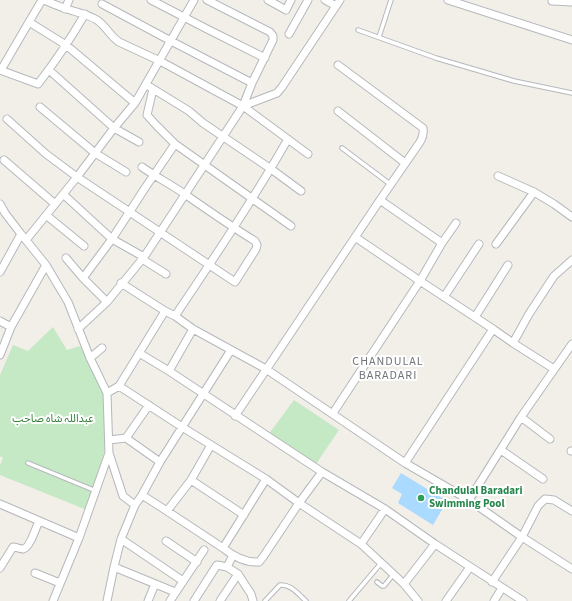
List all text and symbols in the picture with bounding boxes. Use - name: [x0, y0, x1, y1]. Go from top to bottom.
- district label: CHANDULAL BARADARI: [352, 355, 424, 383]
- park label: عبداللہ شاہ صاحب: [12, 413, 94, 427]
- place label: Chandulal Baradari Swimming Pool: [429, 485, 522, 511]
- marker: Chandulal Baradari Swimming Pool: [416, 493, 426, 503]

